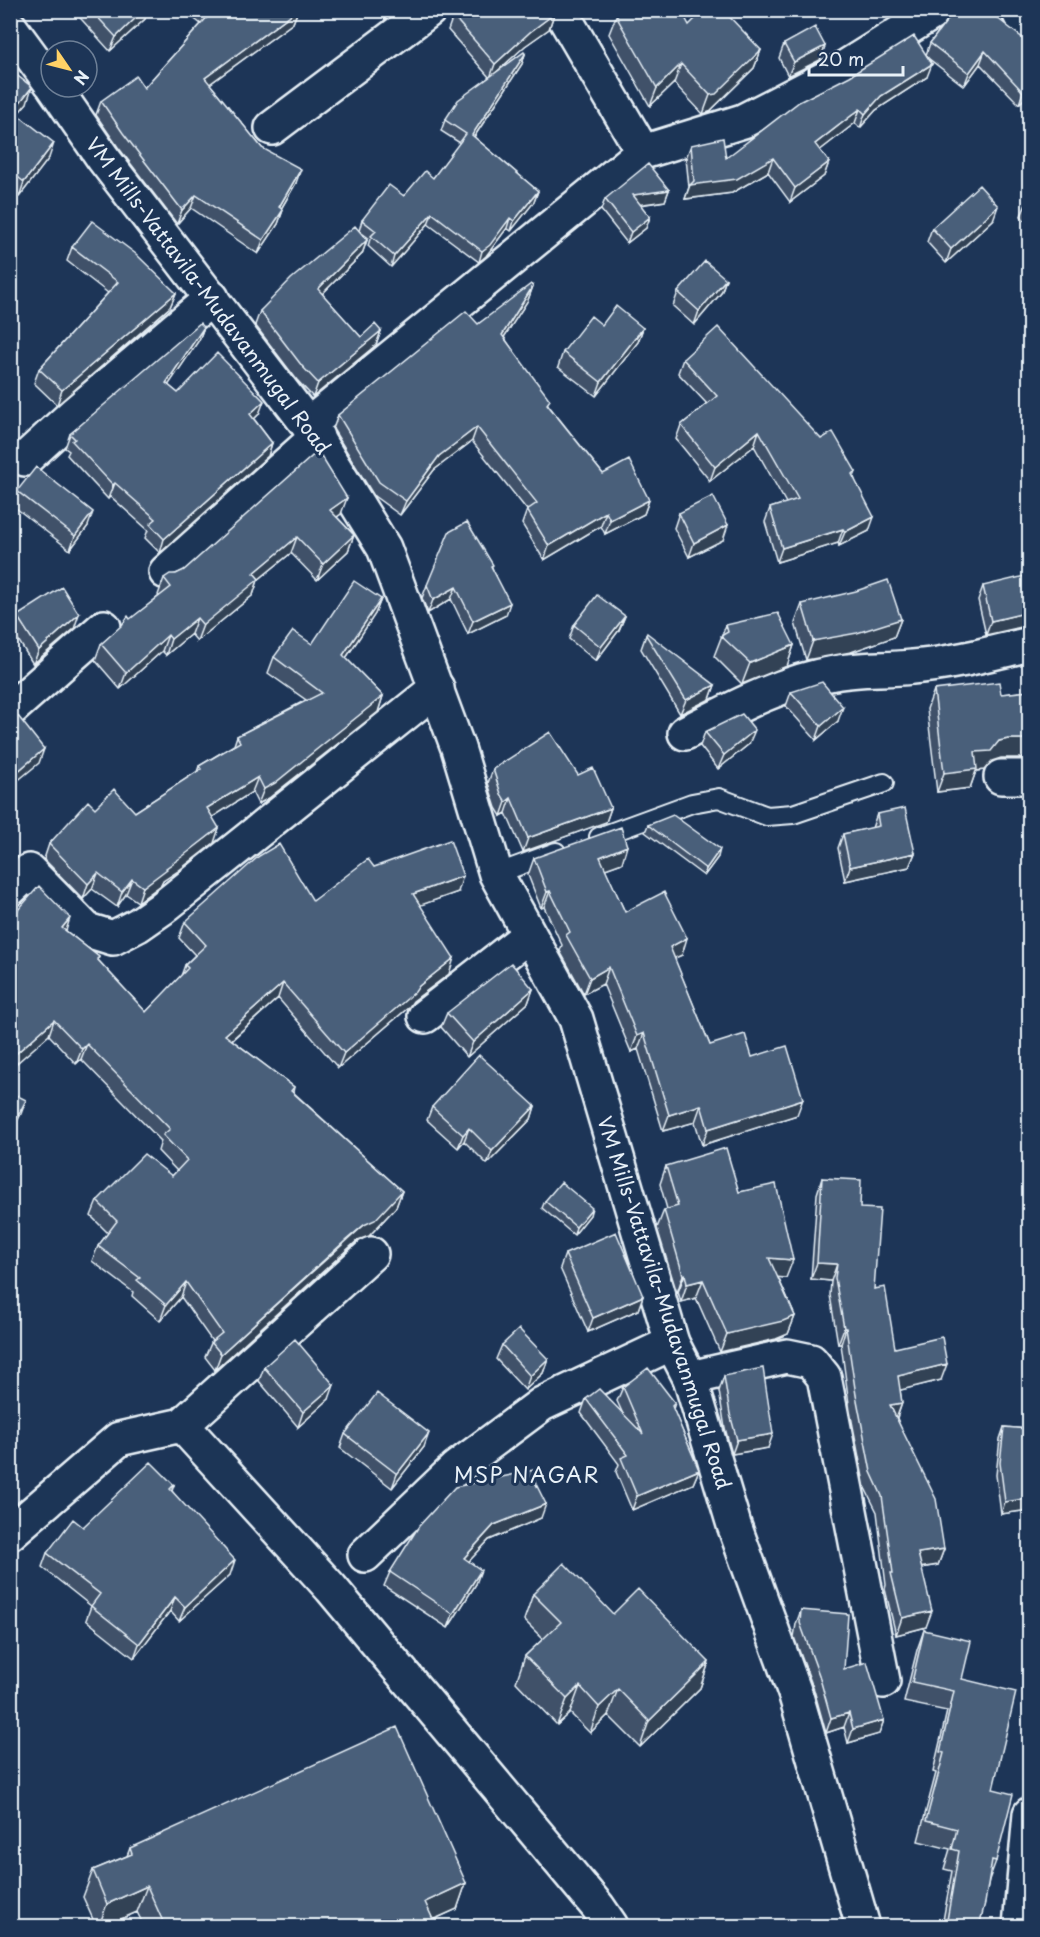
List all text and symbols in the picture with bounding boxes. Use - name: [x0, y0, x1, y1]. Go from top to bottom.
- north arrow: [39, 39, 99, 99]
- scale bar: [809, 39, 904, 77]
- text: 20 m: [818, 45, 864, 72]
- text: N: [69, 66, 96, 90]
- street label: VM Mills-Vattavila-Mudavanmugal Road: [79, 130, 338, 460]
- street label: VM Mills-Vattavila-Mudavanmugal Road: [590, 1112, 740, 1493]
- district label: MSP NAGAR: [454, 1458, 600, 1490]

